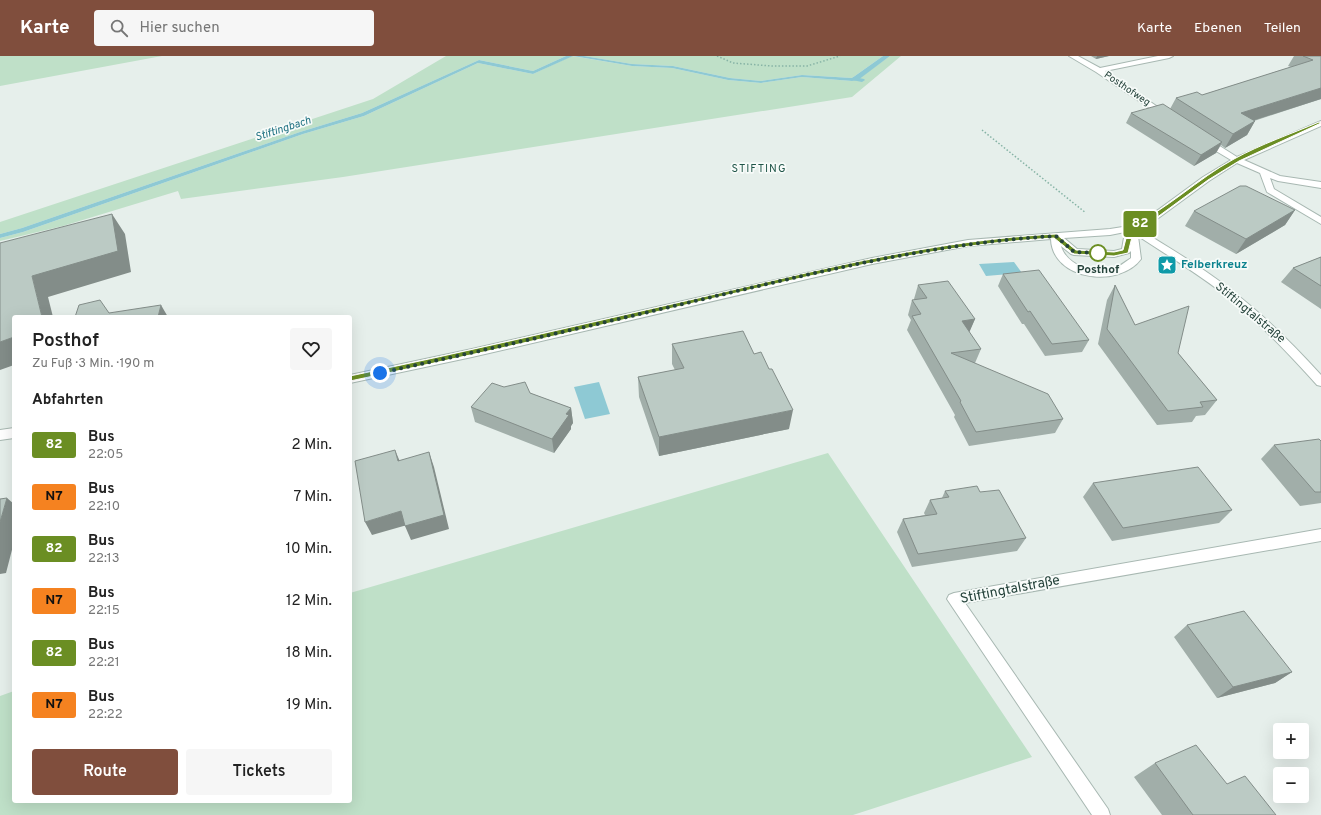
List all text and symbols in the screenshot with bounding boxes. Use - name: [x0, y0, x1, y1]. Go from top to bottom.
- search box: [94, 10, 374, 46]
- text: Karte: [20, 16, 70, 40]
- icon: search: [108, 17, 130, 39]
- text: Hier suchen: [140, 19, 220, 38]
- text: Karte: [1137, 20, 1172, 37]
- text: Ebenen: [1194, 20, 1242, 37]
- text: Teilen: [1264, 20, 1301, 37]
- street label: Posthofweg: [1101, 69, 1153, 109]
- water label: Stiftingbach: [253, 113, 313, 145]
- district label: STIFTING: [732, 162, 786, 176]
- line badge: 82: [1122, 211, 1158, 237]
- text: 82: [1131, 215, 1149, 232]
- marker: Posthof: [1089, 244, 1107, 262]
- place icon: Felberkreuz: [1156, 254, 1178, 276]
- place label: Felberkreuz: [1181, 257, 1248, 273]
- place label: Posthof: [1077, 262, 1120, 278]
- street label: Stiftingtalstraße: [1212, 279, 1288, 347]
- button: heart: [290, 328, 332, 370]
- text: Posthof: [32, 329, 99, 353]
- text: Zu Fuß · 3 Min. · 190 m: [32, 356, 154, 372]
- your location: [370, 363, 390, 383]
- text: Abfahrten: [32, 391, 103, 410]
- text: Bus: [88, 428, 115, 447]
- text: 82: [45, 436, 63, 453]
- text: 2 Min.: [292, 436, 332, 455]
- text: 22:05: [88, 447, 123, 463]
- text: Bus: [88, 480, 115, 499]
- text: N7: [45, 488, 63, 505]
- text: 7 Min.: [293, 488, 332, 507]
- text: 22:10: [88, 499, 120, 515]
- text: Bus: [88, 532, 115, 551]
- text: 82: [45, 540, 63, 557]
- text: 10 Min.: [285, 540, 332, 559]
- text: 22:13: [88, 551, 120, 567]
- street label: Stiftingtalstraße: [959, 572, 1061, 608]
- text: Bus: [88, 584, 115, 603]
- text: N7: [45, 592, 63, 609]
- text: 12 Min.: [286, 592, 332, 611]
- text: 22:15: [88, 603, 120, 619]
- text: Bus: [88, 636, 115, 655]
- text: 82: [45, 644, 63, 661]
- text: 18 Min.: [286, 644, 332, 663]
- text: 22:21: [88, 655, 120, 671]
- text: Bus: [88, 688, 115, 707]
- text: N7: [45, 696, 63, 713]
- text: 19 Min.: [286, 696, 332, 715]
- text: 22:22: [88, 707, 123, 723]
- map controls: [1273, 723, 1309, 803]
- button: +: [1273, 723, 1309, 759]
- button: Route: [32, 749, 178, 795]
- button: Tickets: [186, 749, 332, 795]
- button: −: [1273, 767, 1309, 803]

